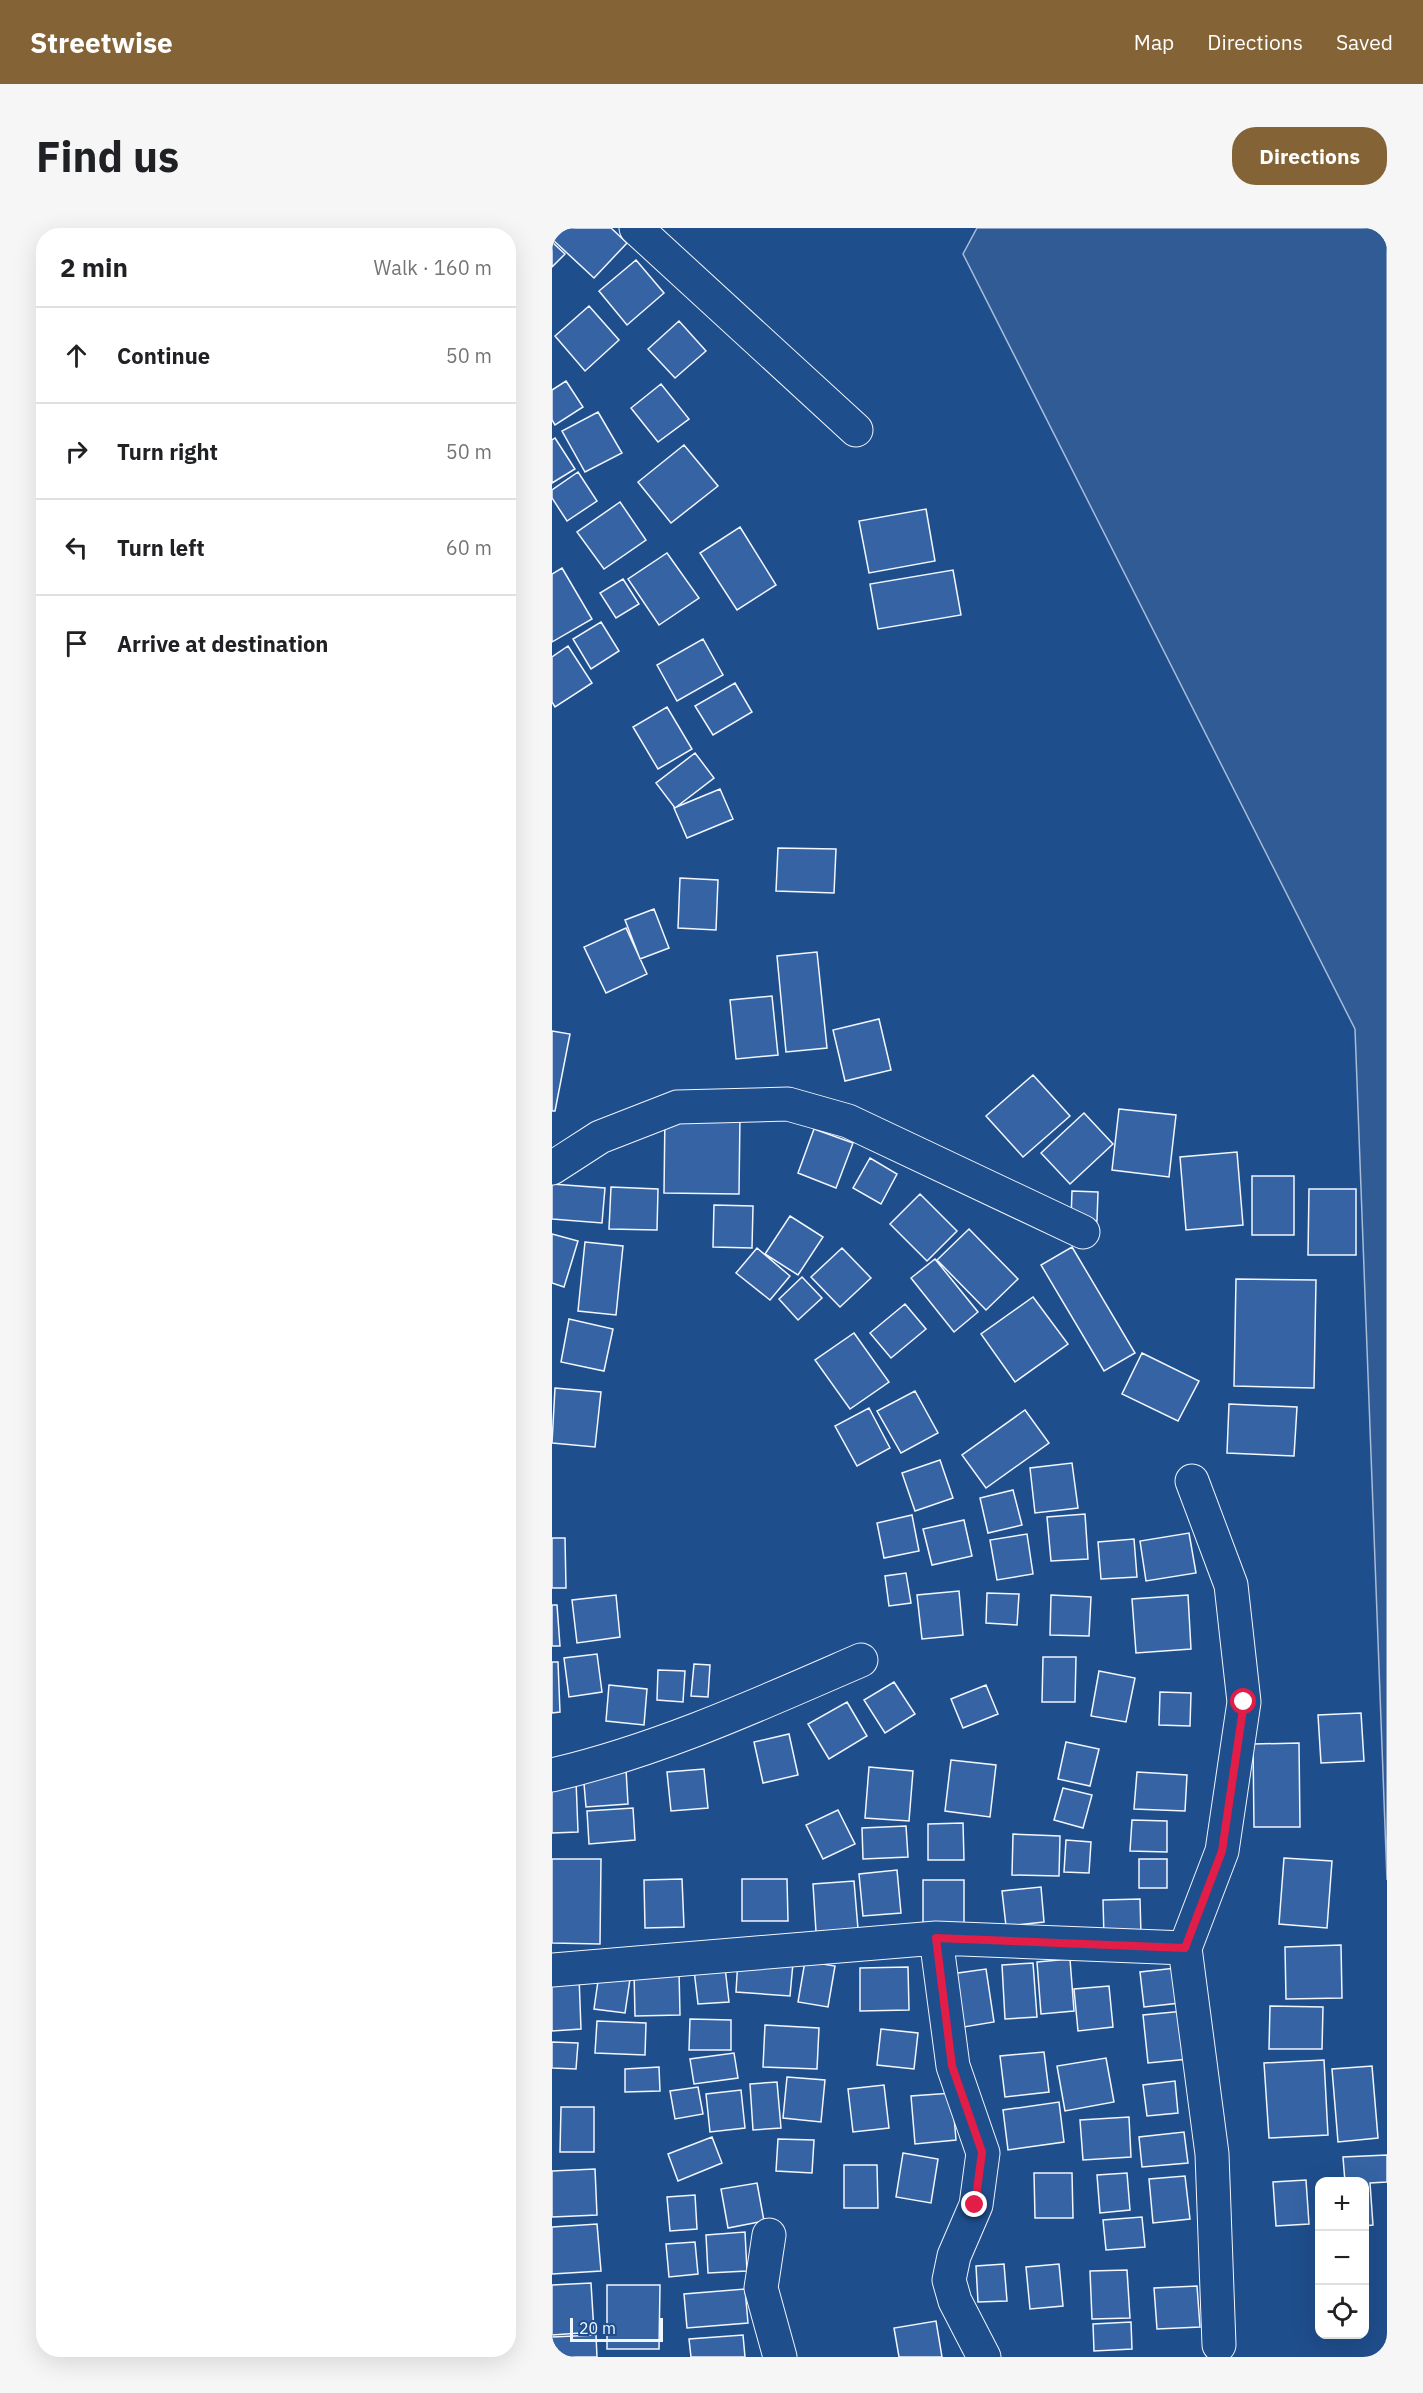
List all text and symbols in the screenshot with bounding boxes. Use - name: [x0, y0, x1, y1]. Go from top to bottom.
- text: Streetwise: [30, 24, 173, 61]
- text: Map: [1134, 28, 1174, 56]
- text: Directions: [1207, 28, 1303, 56]
- text: Saved: [1336, 28, 1393, 56]
- button: Directions: [1232, 127, 1387, 185]
- text: Find us: [36, 129, 179, 184]
- text: 2 min: [60, 250, 128, 284]
- text: Walk · 160 m: [374, 254, 492, 281]
- icon: ahead: [60, 339, 93, 372]
- text: Continue: [117, 341, 210, 370]
- text: 50 m: [446, 342, 492, 369]
- icon: right: [60, 435, 93, 468]
- text: Turn right: [117, 437, 218, 466]
- text: 50 m: [446, 438, 492, 465]
- icon: left: [60, 531, 93, 564]
- text: Turn left: [117, 533, 205, 562]
- text: 60 m: [446, 534, 492, 561]
- icon: arrive: [60, 627, 93, 660]
- text: Arrive at destination: [117, 629, 328, 658]
- route start: [1230, 1688, 1256, 1714]
- map controls: [1315, 2177, 1369, 2339]
- button: +: [1315, 2177, 1369, 2231]
- route end: [961, 2191, 987, 2217]
- button: −: [1315, 2231, 1369, 2285]
- button: locate: [1315, 2285, 1369, 2339]
- scale bar: [570, 2315, 663, 2342]
- text: 20 m: [579, 2318, 616, 2338]

